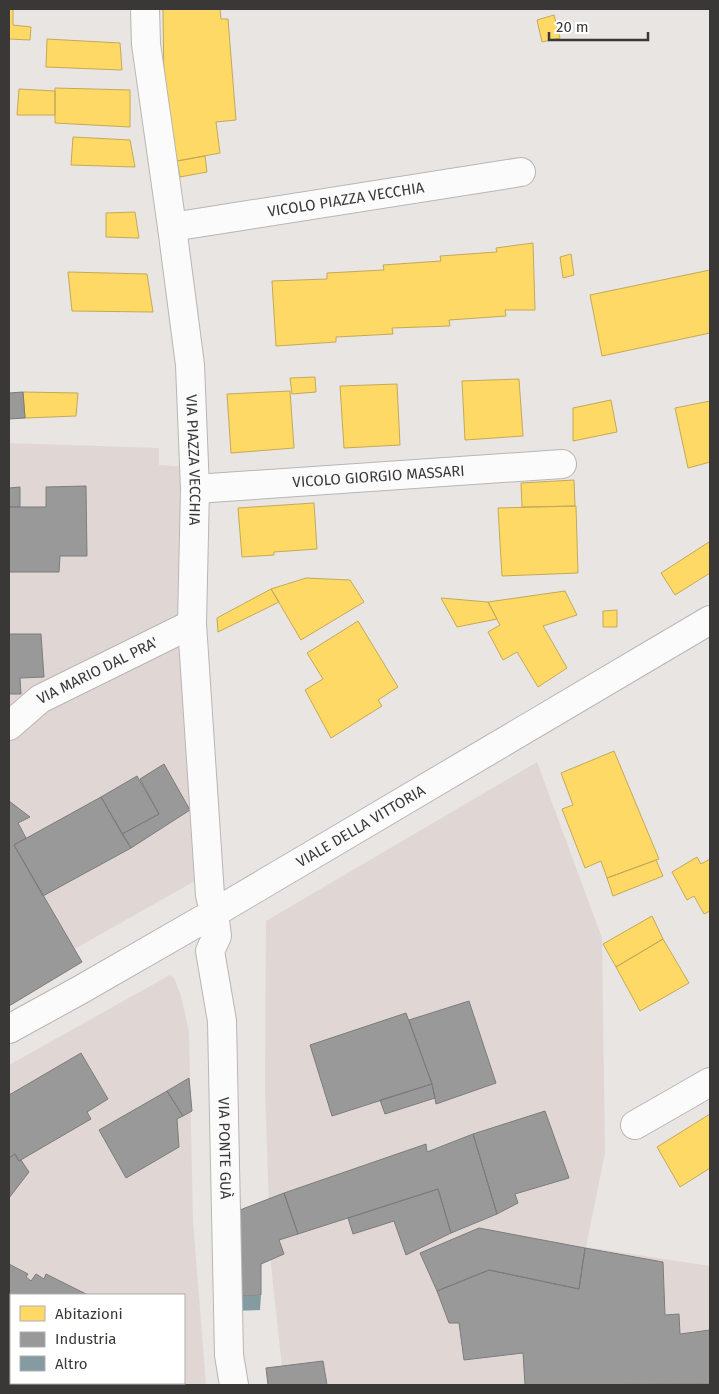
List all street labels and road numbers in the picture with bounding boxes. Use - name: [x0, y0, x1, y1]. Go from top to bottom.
- street label: VICOLO PIAZZA VECCHIA: [266, 178, 426, 221]
- street label: VIA PIAZZA VECCHIA: [182, 394, 204, 526]
- street label: VICOLO GIORGIO MASSARI: [292, 462, 465, 491]
- street label: VIA MARIO DAL PRA': [34, 633, 161, 708]
- street label: VIALE DELLA VITTORIA: [293, 781, 429, 871]
- street label: VIA PONTE GUÀ: [215, 1097, 235, 1200]

